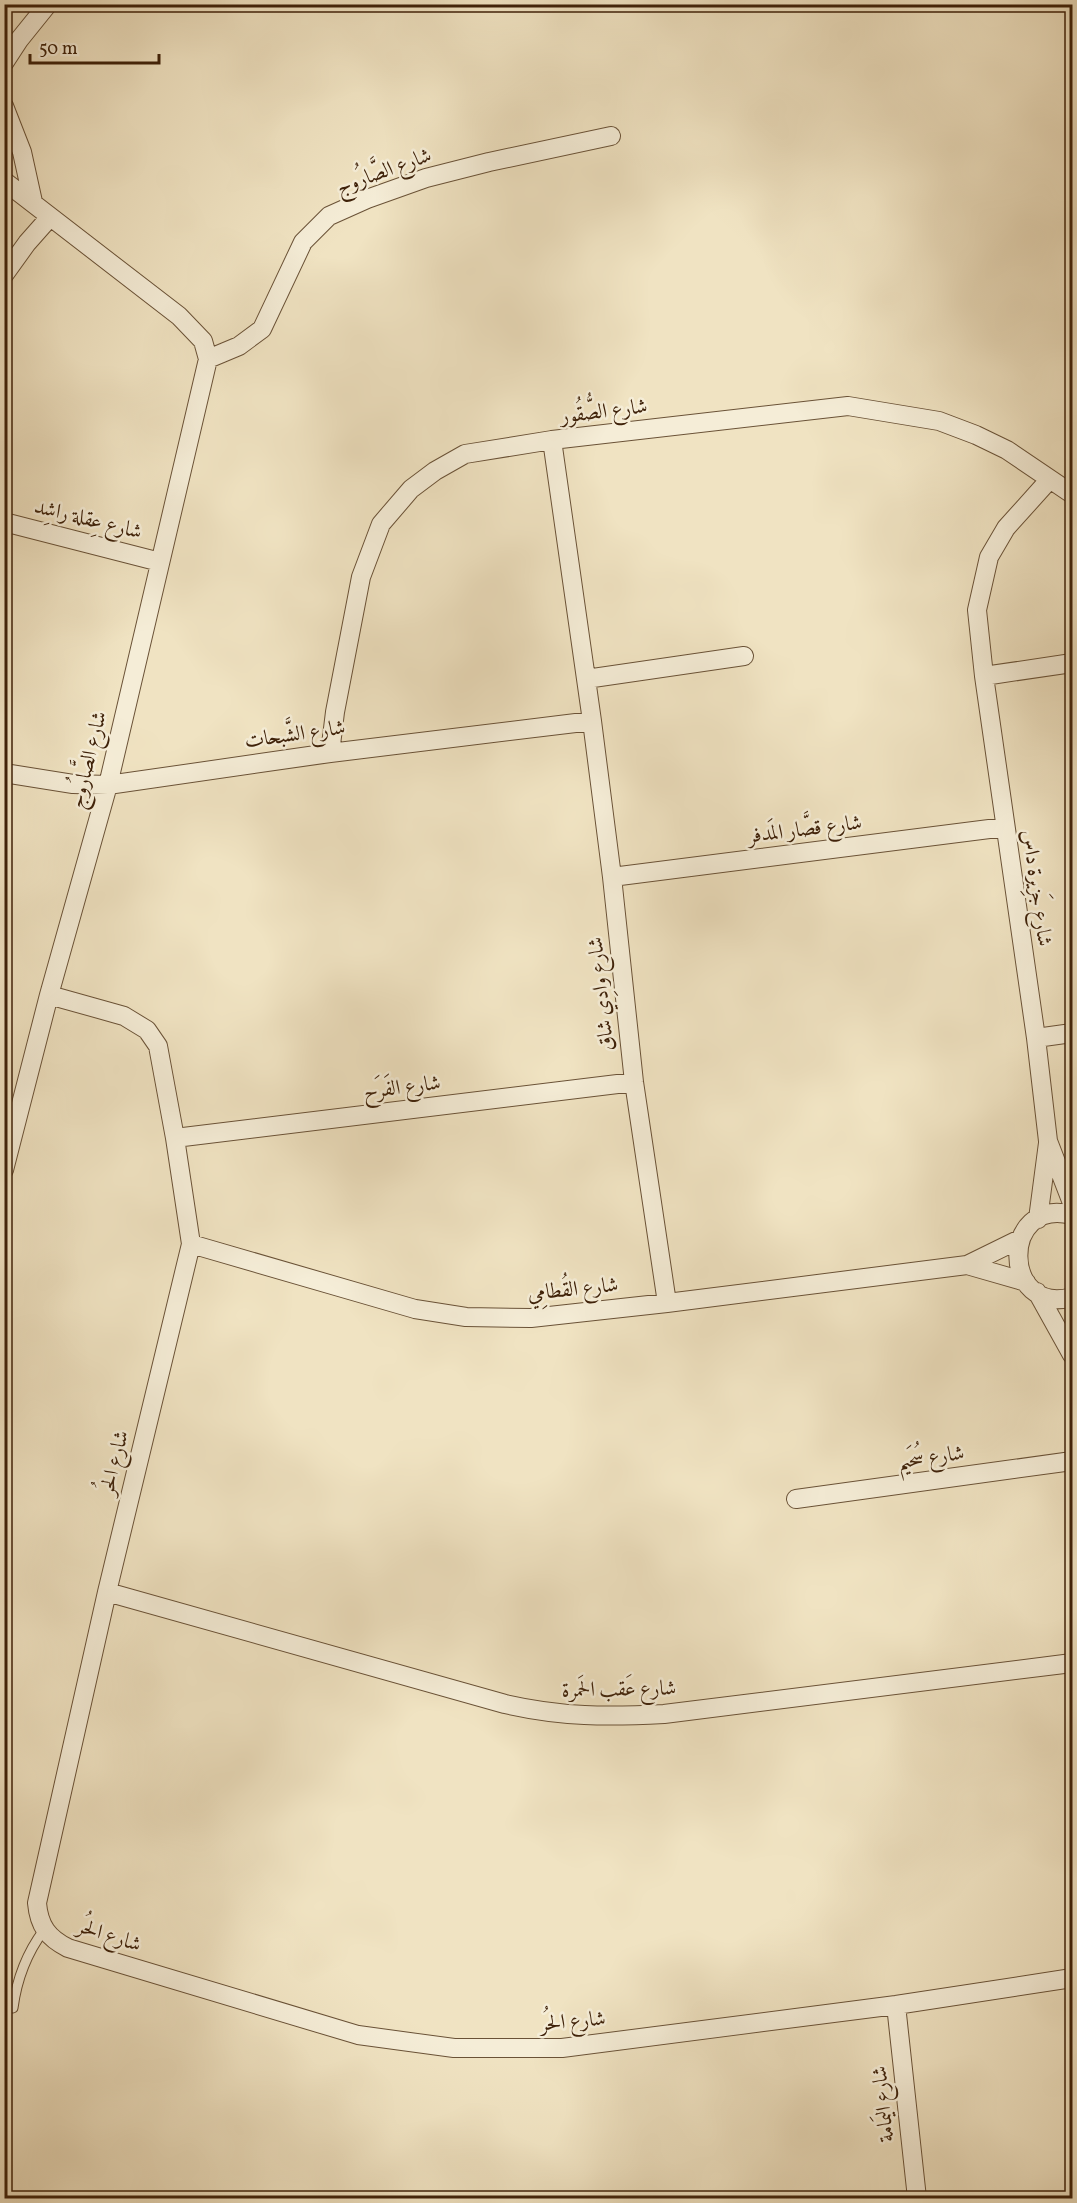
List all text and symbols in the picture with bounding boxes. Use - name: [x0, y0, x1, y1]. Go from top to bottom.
- scale bar: [30, 27, 159, 65]
- text: 50 m: [39, 37, 78, 62]
- street label: شارع الصَّارُوج: [331, 137, 437, 205]
- street label: شارع الصُّقُور: [556, 384, 649, 434]
- street label: شارع عِقلة راشِد: [31, 493, 145, 549]
- street label: شارع الصَّارُوج: [58, 707, 118, 813]
- street label: شارع الشَّبحات: [242, 709, 348, 758]
- street label: شارع قصَّار المَدفر: [744, 804, 864, 854]
- street label: شارع جَزِيرة داس: [1011, 827, 1061, 949]
- street label: شارع وادِي شاق: [582, 935, 624, 1052]
- street label: شارع الفَرَح: [361, 1067, 443, 1110]
- street label: شارع القُطامِي: [526, 1266, 620, 1311]
- street label: شارع الحُر: [88, 1426, 139, 1501]
- street label: شارع سُحَيم: [895, 1434, 967, 1482]
- street label: شارع عَقب الحَمرة: [561, 1673, 677, 1707]
- street label: شارع الحُر: [71, 1907, 146, 1962]
- street label: شارع الحُر: [537, 2000, 607, 2041]
- street label: شارع اليَمامة: [864, 2064, 904, 2144]

